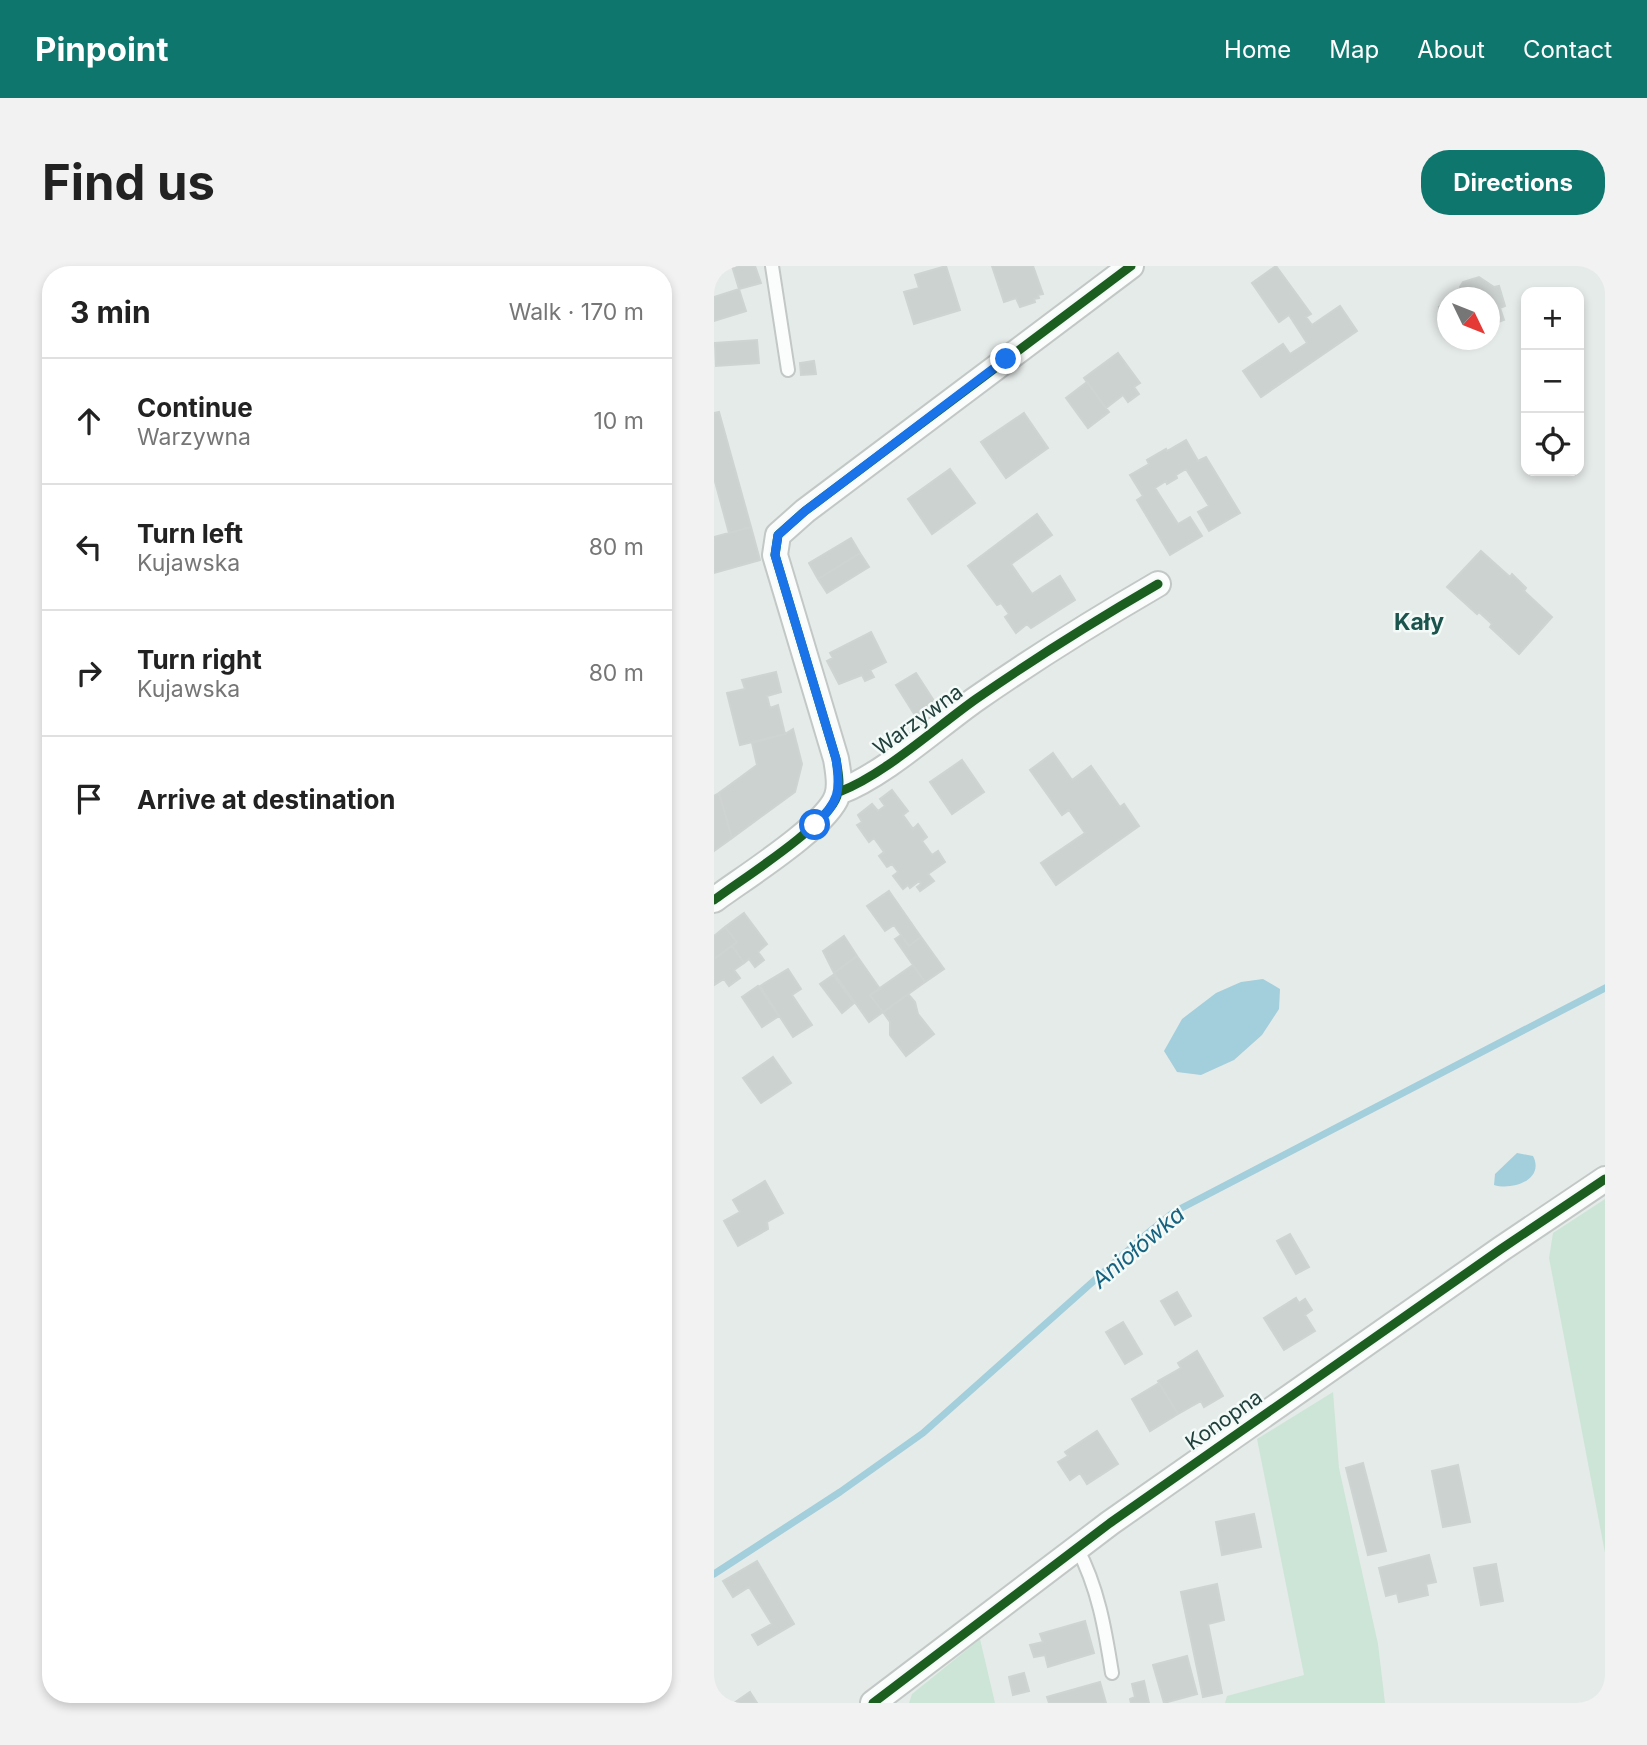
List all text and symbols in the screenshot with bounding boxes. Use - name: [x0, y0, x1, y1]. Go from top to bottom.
- text: Pinpoint: [35, 29, 168, 69]
- text: Home: [1224, 35, 1291, 64]
- text: Map: [1329, 35, 1379, 64]
- text: About: [1417, 35, 1485, 64]
- text: Contact: [1523, 35, 1612, 64]
- button: Directions: [1421, 150, 1605, 215]
- text: Find us: [42, 153, 215, 212]
- north arrow: [1437, 287, 1500, 350]
- map controls: [1521, 287, 1584, 476]
- button: +: [1521, 287, 1584, 350]
- text: 3 min: [70, 294, 151, 330]
- text: Walk · 170 m: [509, 298, 644, 326]
- route end: [990, 343, 1021, 374]
- button: −: [1521, 350, 1584, 413]
- text: Continue: [137, 392, 253, 423]
- icon: ahead: [70, 402, 108, 440]
- text: 10 m: [594, 407, 644, 435]
- button: locate: [1521, 413, 1584, 476]
- text: Warzywna: [137, 423, 251, 451]
- text: Turn left: [137, 518, 243, 549]
- icon: left: [70, 528, 108, 566]
- text: 80 m: [589, 533, 644, 561]
- text: Kujawska: [137, 549, 240, 577]
- district label: Kały: [1394, 608, 1444, 636]
- text: Turn right: [137, 644, 262, 675]
- icon: right: [70, 654, 108, 692]
- text: 80 m: [589, 659, 644, 687]
- text: Kujawska: [137, 675, 240, 703]
- street label: Warzywna: [868, 679, 967, 760]
- icon: arrive: [70, 780, 108, 818]
- text: Arrive at destination: [137, 784, 396, 815]
- route start: [799, 809, 830, 840]
- water label: Aniołówka: [1085, 1200, 1190, 1295]
- street label: Konopna: [1181, 1384, 1267, 1455]

